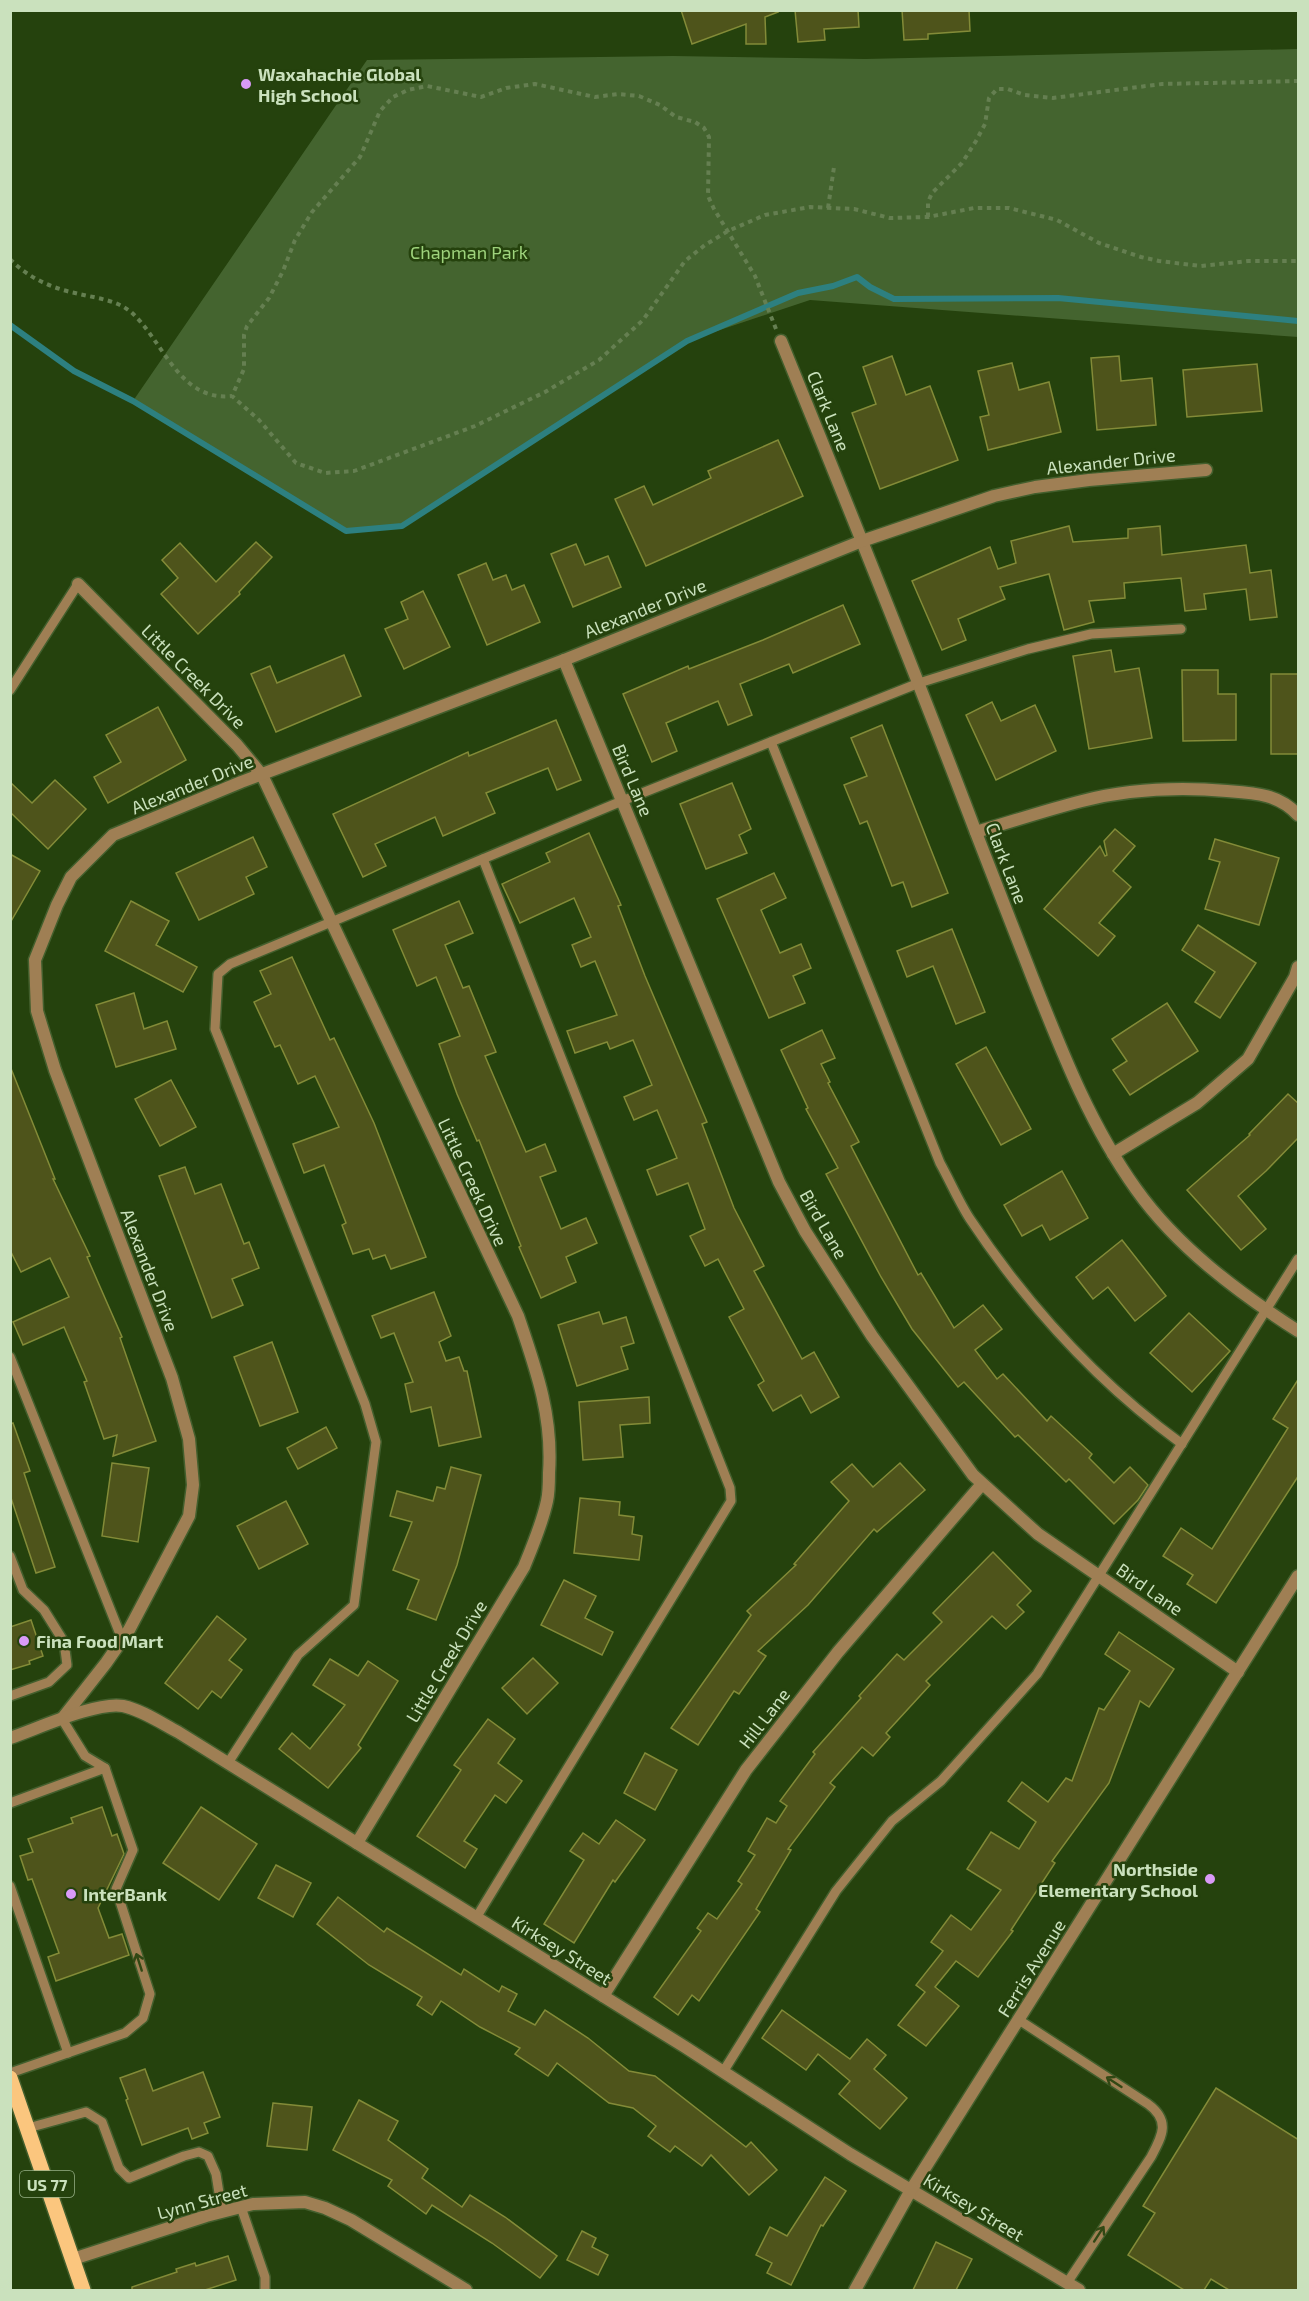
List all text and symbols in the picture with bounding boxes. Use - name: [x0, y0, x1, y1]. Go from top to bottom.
- place label: Waxahachie Global High School: [258, 63, 421, 106]
- marker: Waxahachie Global High School: [239, 77, 253, 91]
- park label: Chapman Park: [410, 241, 528, 263]
- street label: Clark Lane: [803, 367, 855, 455]
- street label: Alexander Drive: [1045, 443, 1177, 479]
- street label: Alexander Drive: [581, 574, 709, 642]
- street label: Little Creek Drive: [137, 619, 251, 733]
- street label: Bird Lane: [608, 741, 658, 819]
- street label: Alexander Drive: [128, 750, 256, 818]
- street label: Clark Lane: [982, 819, 1032, 907]
- street label: Little Creek Drive: [434, 1114, 512, 1250]
- street label: Bird Lane: [795, 1185, 853, 1263]
- street label: Alexander Drive: [117, 1206, 183, 1334]
- street label: Bird Lane: [1112, 1558, 1188, 1620]
- street label: Little Creek Drive: [401, 1596, 491, 1726]
- place label: Fina Food Mart: [36, 1630, 164, 1652]
- marker: Fina Food Mart: [17, 1634, 31, 1648]
- street label: Hill Lane: [734, 1684, 794, 1752]
- place label: Northside Elementary School: [1038, 1858, 1198, 1901]
- marker: Northside Elementary School: [1203, 1872, 1217, 1886]
- place label: InterBank: [83, 1883, 167, 1905]
- marker: InterBank: [64, 1887, 78, 1901]
- street label: Kirksey Street: [508, 1911, 616, 1989]
- street label: Ferris Avenue: [992, 1915, 1070, 2021]
- one-way arrow: [133, 1953, 144, 1972]
- one-way arrow: [1107, 2076, 1123, 2088]
- street label: Kirksey Street: [920, 2168, 1028, 2246]
- road number: US 77: [20, 2171, 74, 2197]
- street label: Lynn Street: [154, 2178, 250, 2224]
- one-way arrow: [1093, 2226, 1106, 2243]

